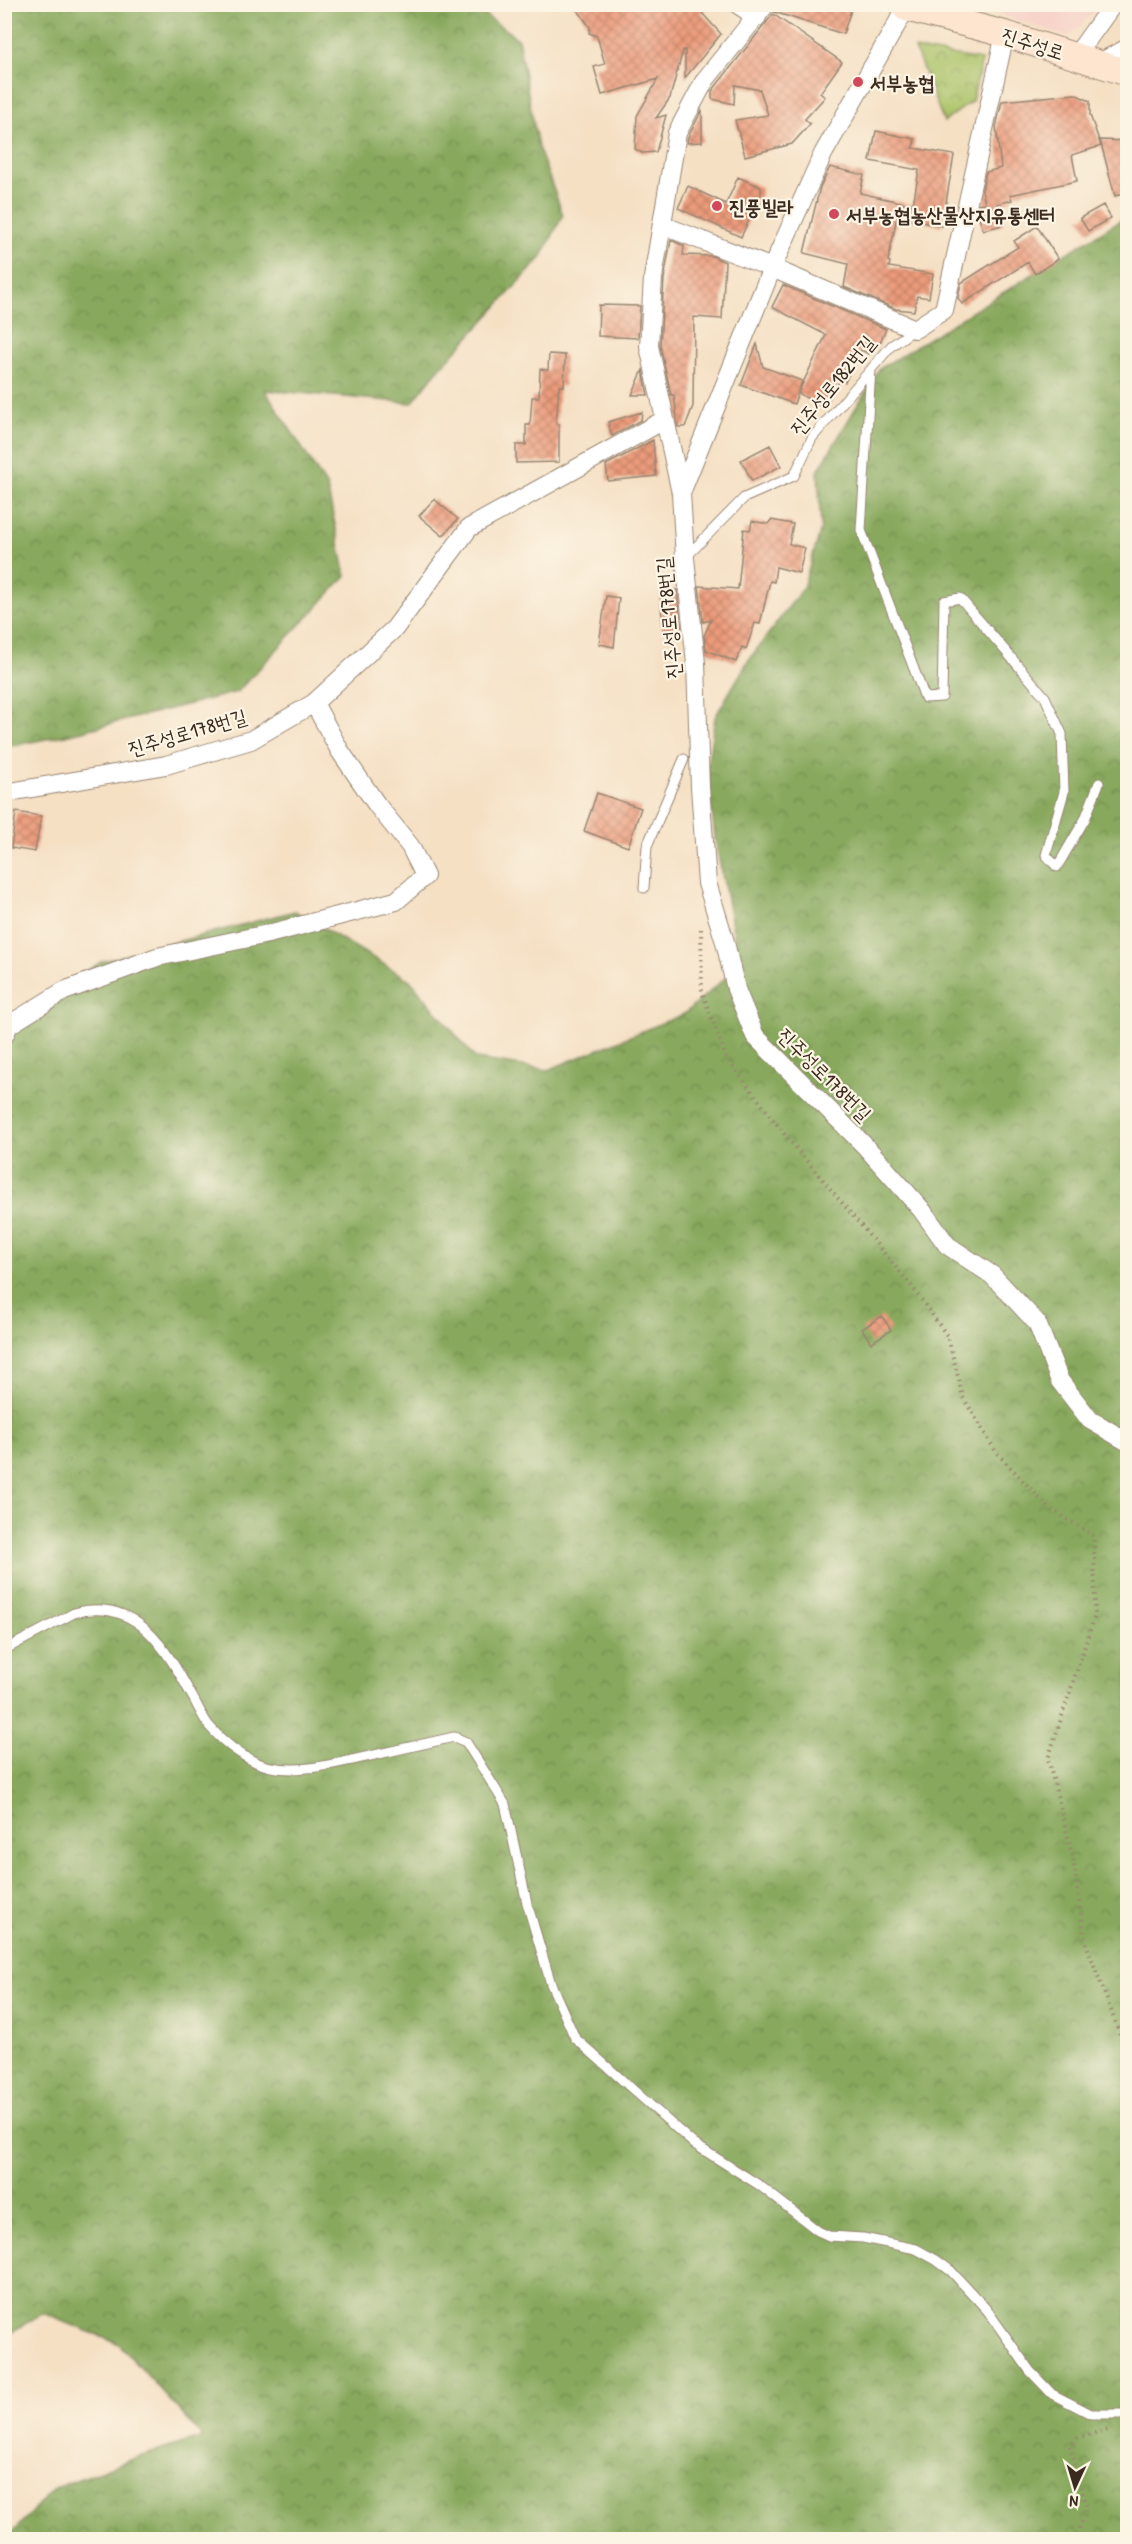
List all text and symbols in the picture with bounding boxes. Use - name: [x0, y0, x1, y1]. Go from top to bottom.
- street label: 진주성로: [998, 20, 1068, 66]
- place label: 서부농협: [870, 69, 934, 96]
- marker: 서부농협: [851, 75, 865, 89]
- place label: 진풍빌라: [729, 193, 794, 220]
- marker: 진풍빌라: [710, 199, 724, 213]
- place label: 서부농협농산물산지유통센터: [846, 201, 1055, 228]
- marker: 서부농협농산물산지유통센터: [827, 207, 841, 221]
- street label: 진주성로182번길: [783, 329, 881, 441]
- street label: 진주성로178번길: [649, 556, 687, 680]
- street label: 진주성로178번길: [124, 702, 250, 762]
- street label: 진주성로178번길: [772, 1021, 878, 1127]
- north arrow: [1045, 2457, 1105, 2517]
- text: N: [1068, 2491, 1079, 2513]

